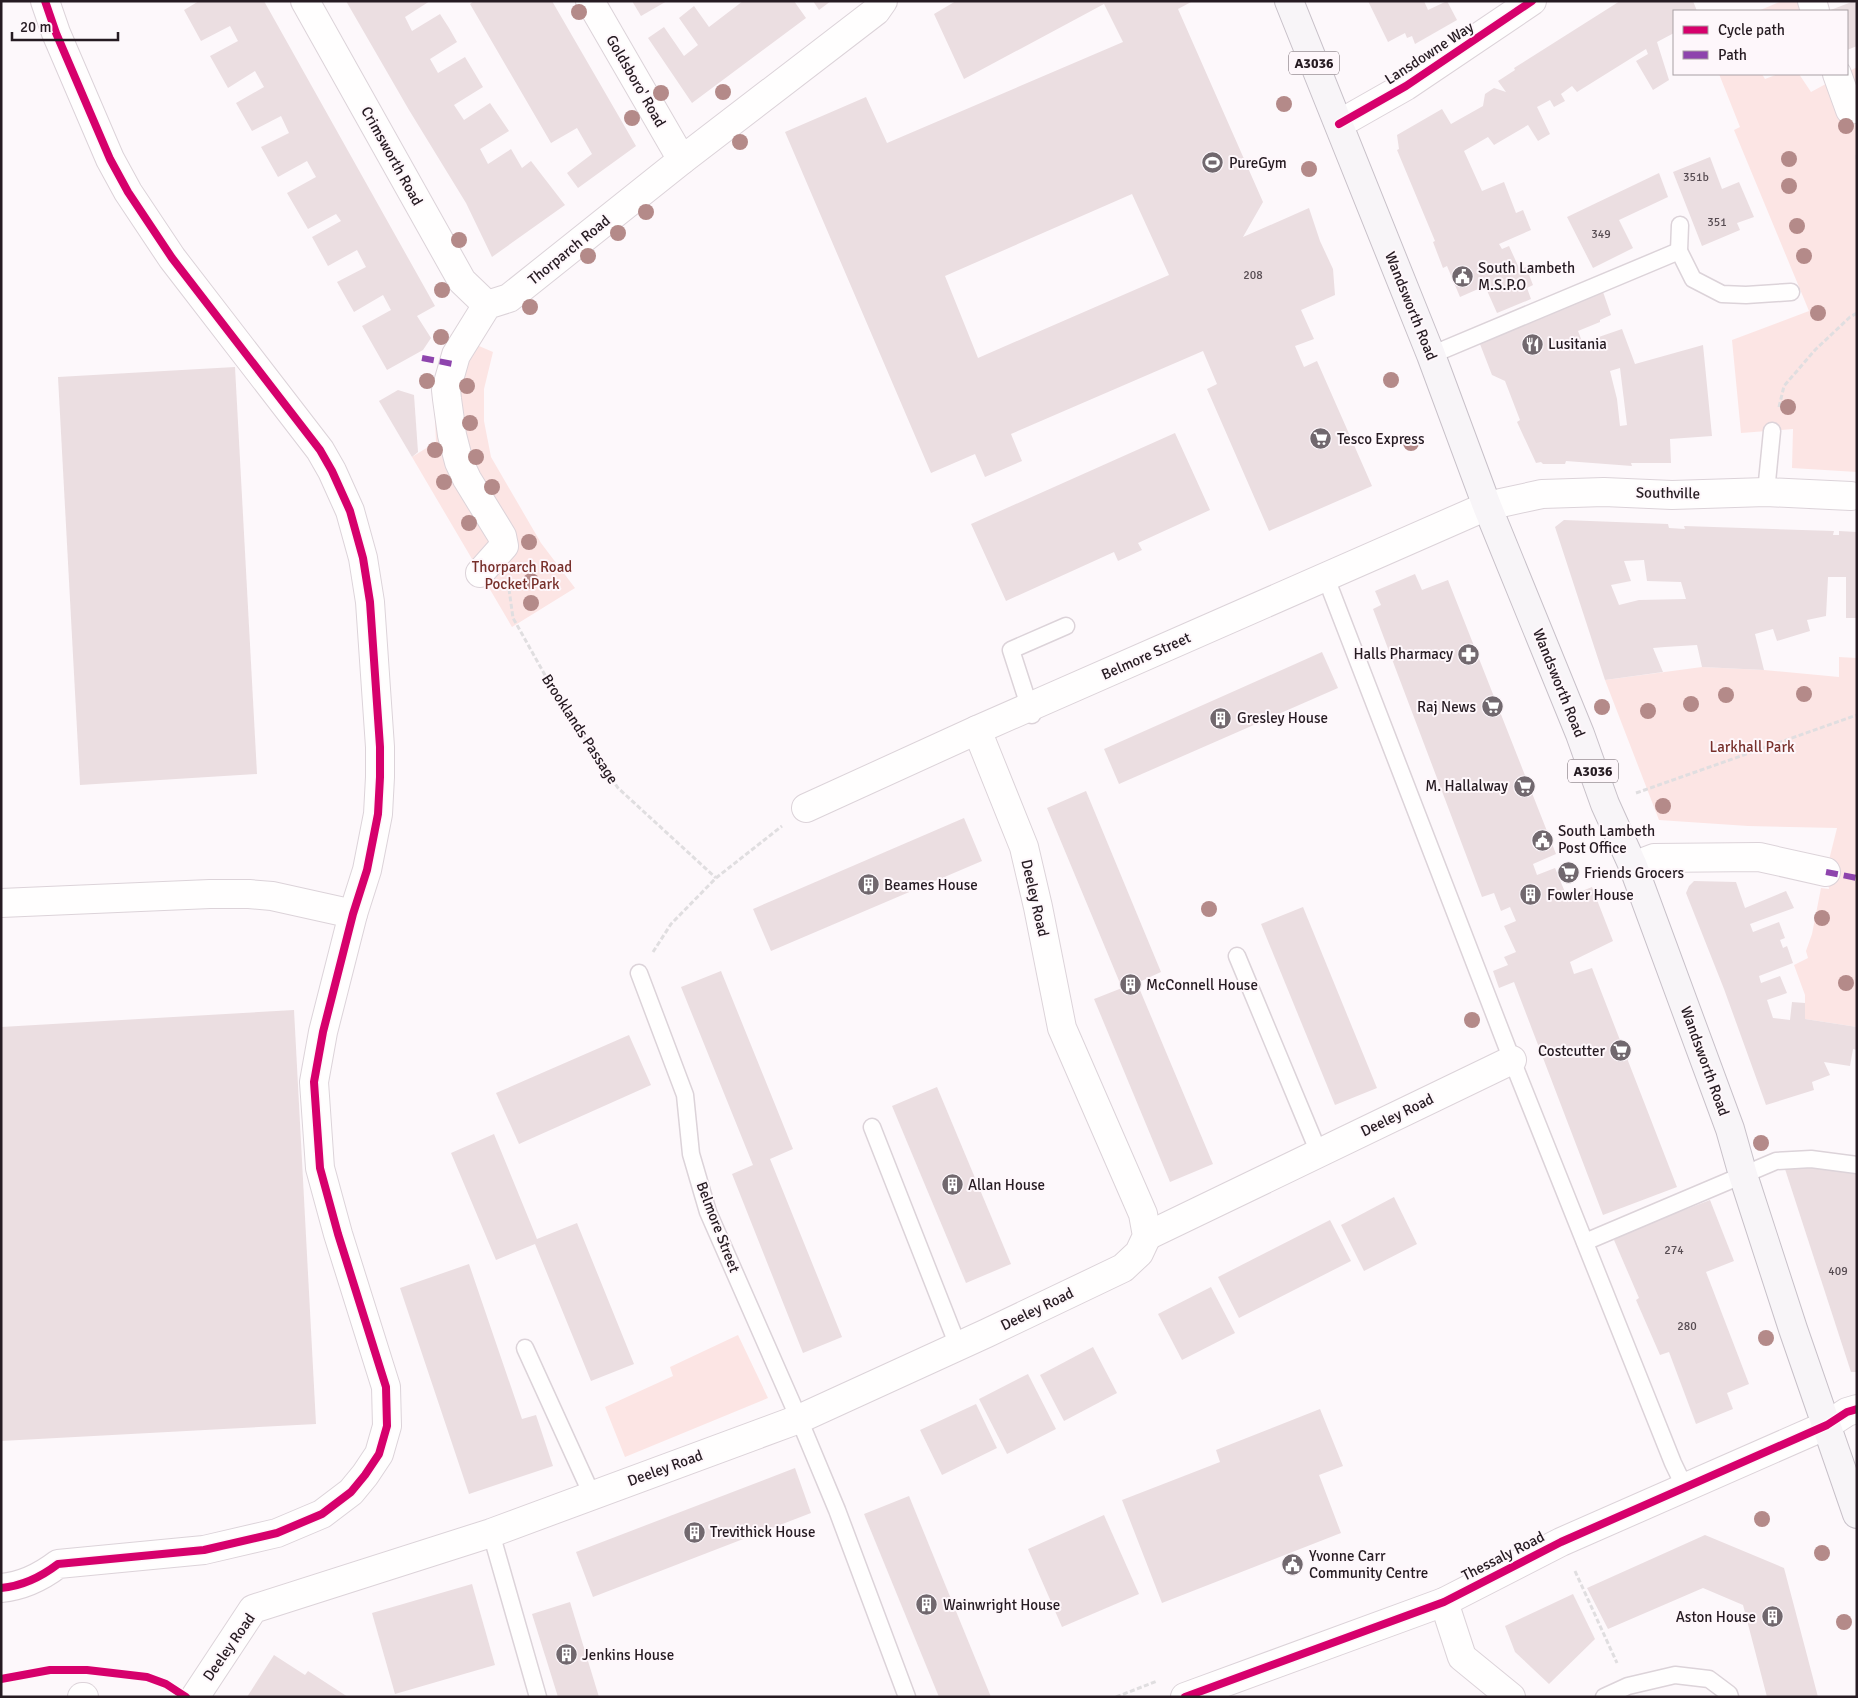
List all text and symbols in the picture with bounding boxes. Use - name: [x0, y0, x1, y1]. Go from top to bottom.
- scale bar: [12, 10, 119, 42]
- legend: [1673, 10, 1848, 75]
- text: 20 m: [20, 18, 51, 36]
- street label: Lansdowne Way: [1381, 18, 1477, 88]
- text: Cycle path: [1718, 21, 1785, 39]
- street label: Goldsboro' Road: [602, 32, 670, 130]
- text: Path: [1718, 46, 1747, 64]
- road number: A3036: [1289, 52, 1339, 74]
- street label: Crimsworth Road: [357, 103, 427, 209]
- sports icon: PureGym: [1201, 151, 1225, 175]
- place label: PureGym: [1229, 154, 1287, 172]
- house number: 351b: [1683, 170, 1709, 185]
- street label: Thorparch Road: [524, 211, 614, 289]
- house number: 351: [1707, 215, 1727, 230]
- house number: 349: [1591, 227, 1611, 242]
- street label: Wandsworth Road: [1381, 249, 1441, 363]
- place label: South Lambeth M.S.P.O: [1478, 259, 1575, 294]
- public building icon: South Lambeth M.S.P.O: [1450, 265, 1474, 289]
- house number: 208: [1243, 268, 1263, 283]
- restaurant icon: Lusitania: [1520, 332, 1544, 356]
- place label: Lusitania: [1548, 335, 1607, 353]
- supermarket icon: Tesco Express: [1309, 427, 1333, 451]
- place label: Tesco Express: [1337, 430, 1425, 448]
- street label: Southville: [1636, 483, 1700, 503]
- park label: Thorparch Road Pocket Park: [472, 558, 572, 593]
- street label: Wandsworth Road: [1529, 626, 1589, 740]
- street label: Belmore Street: [1099, 628, 1193, 684]
- pharmacy icon: Halls Pharmacy: [1457, 642, 1481, 666]
- place label: Halls Pharmacy: [1353, 645, 1453, 663]
- street label: Brooklands Passage: [538, 671, 622, 787]
- supermarket icon: Raj News: [1480, 695, 1504, 719]
- place label: Raj News: [1417, 698, 1476, 716]
- building icon: Gresley House: [1209, 706, 1233, 730]
- place label: Gresley House: [1237, 709, 1328, 727]
- park label: Larkhall Park: [1710, 738, 1795, 756]
- road number: A3036: [1568, 759, 1618, 782]
- supermarket icon: M. Hallalway: [1512, 774, 1536, 798]
- place label: M. Hallalway: [1425, 777, 1508, 795]
- place label: South Lambeth Post Office: [1558, 822, 1655, 857]
- public building icon: South Lambeth Post Office: [1530, 828, 1554, 852]
- street label: Deeley Road: [1017, 858, 1053, 938]
- supermarket icon: Friends Grocers: [1556, 861, 1580, 885]
- place label: Friends Grocers: [1584, 864, 1685, 882]
- building icon: Beames House: [856, 873, 880, 897]
- place label: Beames House: [884, 876, 978, 894]
- building icon: Fowler House: [1519, 883, 1543, 907]
- place label: Fowler House: [1547, 886, 1634, 904]
- building icon: McConnell House: [1118, 973, 1142, 997]
- place label: McConnell House: [1146, 976, 1258, 994]
- street label: Wandsworth Road: [1677, 1004, 1733, 1118]
- supermarket icon: Costcutter: [1609, 1039, 1633, 1063]
- place label: Costcutter: [1538, 1042, 1605, 1060]
- street label: Deeley Road: [1358, 1090, 1436, 1140]
- building icon: Allan House: [940, 1173, 964, 1197]
- place label: Allan House: [968, 1176, 1045, 1194]
- street label: Belmore Street: [692, 1179, 744, 1275]
- house number: 274: [1664, 1243, 1684, 1258]
- house number: 409: [1828, 1264, 1848, 1279]
- street label: Deeley Road: [998, 1284, 1076, 1334]
- house number: 280: [1677, 1319, 1697, 1334]
- street label: Deeley Road: [625, 1446, 705, 1490]
- building icon: Trevithick House: [682, 1520, 706, 1544]
- place label: Trevithick House: [710, 1523, 815, 1541]
- street label: Thessaly Road: [1459, 1527, 1547, 1585]
- place label: Yvonne Carr Community Centre: [1309, 1547, 1428, 1582]
- public building icon: Yvonne Carr Community Centre: [1281, 1553, 1305, 1577]
- building icon: Wainwright House: [915, 1593, 939, 1617]
- place label: Wainwright House: [943, 1596, 1060, 1614]
- building icon: Aston House: [1760, 1605, 1784, 1629]
- place label: Aston House: [1676, 1608, 1756, 1626]
- street label: Deeley Road: [199, 1610, 259, 1684]
- building icon: Jenkins House: [554, 1643, 578, 1667]
- place label: Jenkins House: [582, 1646, 674, 1664]

